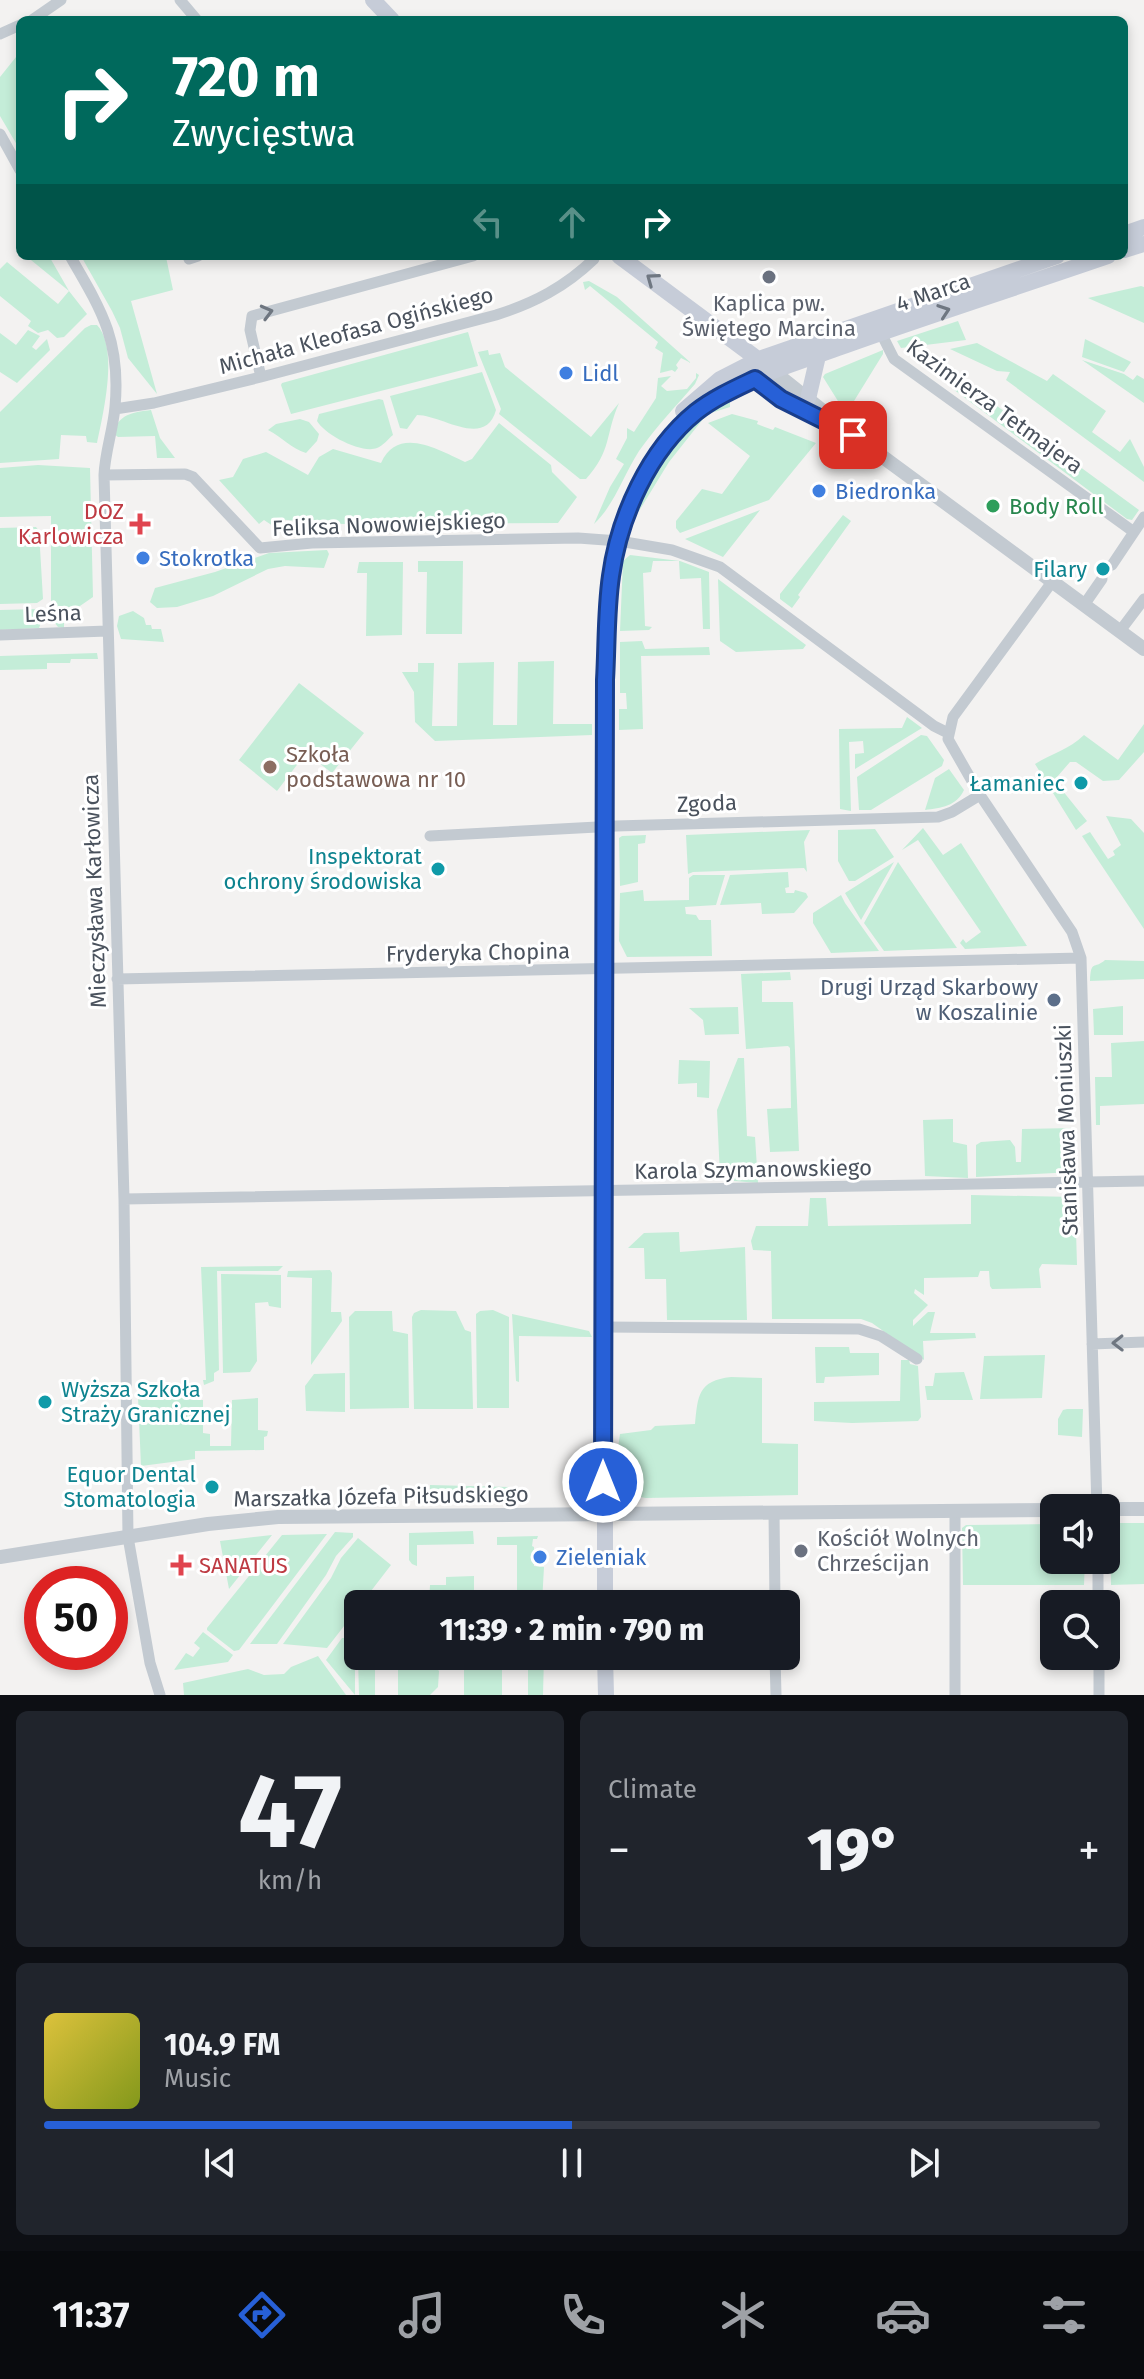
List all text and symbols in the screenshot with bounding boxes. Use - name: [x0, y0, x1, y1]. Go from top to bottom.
- text: 720 m: [172, 44, 320, 111]
- icon: right: [40, 48, 144, 152]
- text: Zwycięstwa: [172, 112, 356, 156]
- icon: left: [466, 200, 510, 244]
- icon: ahead: [550, 200, 594, 244]
- icon: right: [634, 200, 678, 244]
- street label: 4 Marca: [892, 267, 974, 318]
- marker: Kaplica pw. Świętego Marcina: [760, 268, 778, 286]
- one-way arrow: [646, 275, 660, 289]
- street label: Michała Kleofasa Ogińskiego: [216, 281, 496, 380]
- place label: Kaplica pw. Świętego Marcina: [682, 290, 856, 342]
- one-way arrow: [260, 305, 274, 321]
- one-way arrow: [937, 305, 951, 321]
- street label: Kazimierza Tetmajera: [901, 333, 1088, 479]
- place label: Lidl: [582, 360, 619, 387]
- marker: Lidl: [557, 364, 575, 382]
- pin: [819, 401, 887, 469]
- icon: arrive: [831, 413, 875, 457]
- place label: Biedronka: [835, 478, 936, 505]
- marker: Biedronka: [810, 482, 828, 500]
- place label: Body Roll: [1009, 493, 1104, 520]
- marker: Body Roll: [984, 497, 1002, 515]
- place label: DOZ Karlowicza: [18, 498, 124, 550]
- street label: Feliksa Nowowiejskiego: [272, 507, 506, 542]
- marker: DOZ Karlowicza: [131, 515, 149, 533]
- place label: Stokrotka: [159, 545, 254, 572]
- marker: Stokrotka: [134, 549, 152, 567]
- place label: Filary: [1033, 556, 1087, 583]
- marker: Filary: [1094, 560, 1112, 578]
- street label: Leśna: [24, 599, 82, 628]
- place label: Szkoła podstawowa nr 10: [286, 741, 466, 793]
- marker: Szkoła podstawowa nr 10: [261, 758, 279, 776]
- place label: Łamaniec: [970, 770, 1065, 797]
- street label: Mieczysława Karłowicza: [77, 773, 112, 1009]
- marker: Łamaniec: [1072, 774, 1090, 792]
- street label: Zgoda: [677, 789, 737, 818]
- place label: Inspektorat ochrony środowiska: [224, 843, 422, 895]
- marker: Inspektorat ochrony środowiska: [429, 860, 447, 878]
- street label: Fryderyka Chopina: [386, 937, 570, 968]
- place label: Drugi Urząd Skarbowy w Koszalinie: [820, 974, 1038, 1026]
- marker: Drugi Urząd Skarbowy w Koszalinie: [1045, 991, 1063, 1009]
- street label: Stanisława Moniuszki: [1049, 1024, 1084, 1236]
- street label: Karola Szymanowskiego: [634, 1154, 872, 1185]
- one-way arrow: [1111, 1334, 1124, 1352]
- place label: Wyższa Szkoła Straży Granicznej: [61, 1376, 231, 1428]
- marker: Wyższa Szkoła Straży Granicznej: [36, 1393, 54, 1411]
- position arrow: [561, 1440, 645, 1524]
- place label: Equor Dental Stomatologia: [63, 1461, 196, 1513]
- marker: Equor Dental Stomatologia: [203, 1478, 221, 1496]
- street label: Marszałka Józefa Piłsudskiego: [233, 1480, 529, 1513]
- map controls: [1040, 1494, 1120, 1670]
- button: sound: [1040, 1494, 1120, 1574]
- place label: Kościół Wolnych Chrześcijan: [817, 1525, 979, 1577]
- marker: Kościół Wolnych Chrześcijan: [792, 1542, 810, 1560]
- place label: Zieleniak: [556, 1544, 647, 1571]
- marker: Zieleniak: [531, 1548, 549, 1566]
- place label: SANATUS: [199, 1552, 288, 1579]
- marker: SANATUS: [170, 1554, 192, 1576]
- speed limit sign: 50: [24, 1566, 128, 1670]
- button: search: [1040, 1590, 1120, 1670]
- text: 11:39 · 2 min · 790 m: [440, 1612, 704, 1648]
- text: 47: [238, 1750, 342, 1875]
- text: Climate: [608, 1774, 697, 1805]
- text: 19°: [807, 1814, 901, 1886]
- text: −: [608, 1824, 630, 1877]
- text: +: [1078, 1824, 1100, 1877]
- text: km/h: [258, 1865, 322, 1896]
- text: 104.9 FM: [164, 2027, 280, 2063]
- text: Music: [164, 2063, 231, 2094]
- icon: previous: [198, 2141, 242, 2185]
- icon: pause: [550, 2141, 594, 2185]
- icon: next: [902, 2141, 946, 2185]
- icon: directions: [234, 2287, 290, 2343]
- icon: music: [394, 2287, 450, 2343]
- icon: phone: [555, 2287, 611, 2343]
- icon: climate: [715, 2287, 771, 2343]
- icon: car: [875, 2287, 931, 2343]
- icon: filters: [1036, 2287, 1092, 2343]
- text: 11:37: [52, 2293, 130, 2337]

